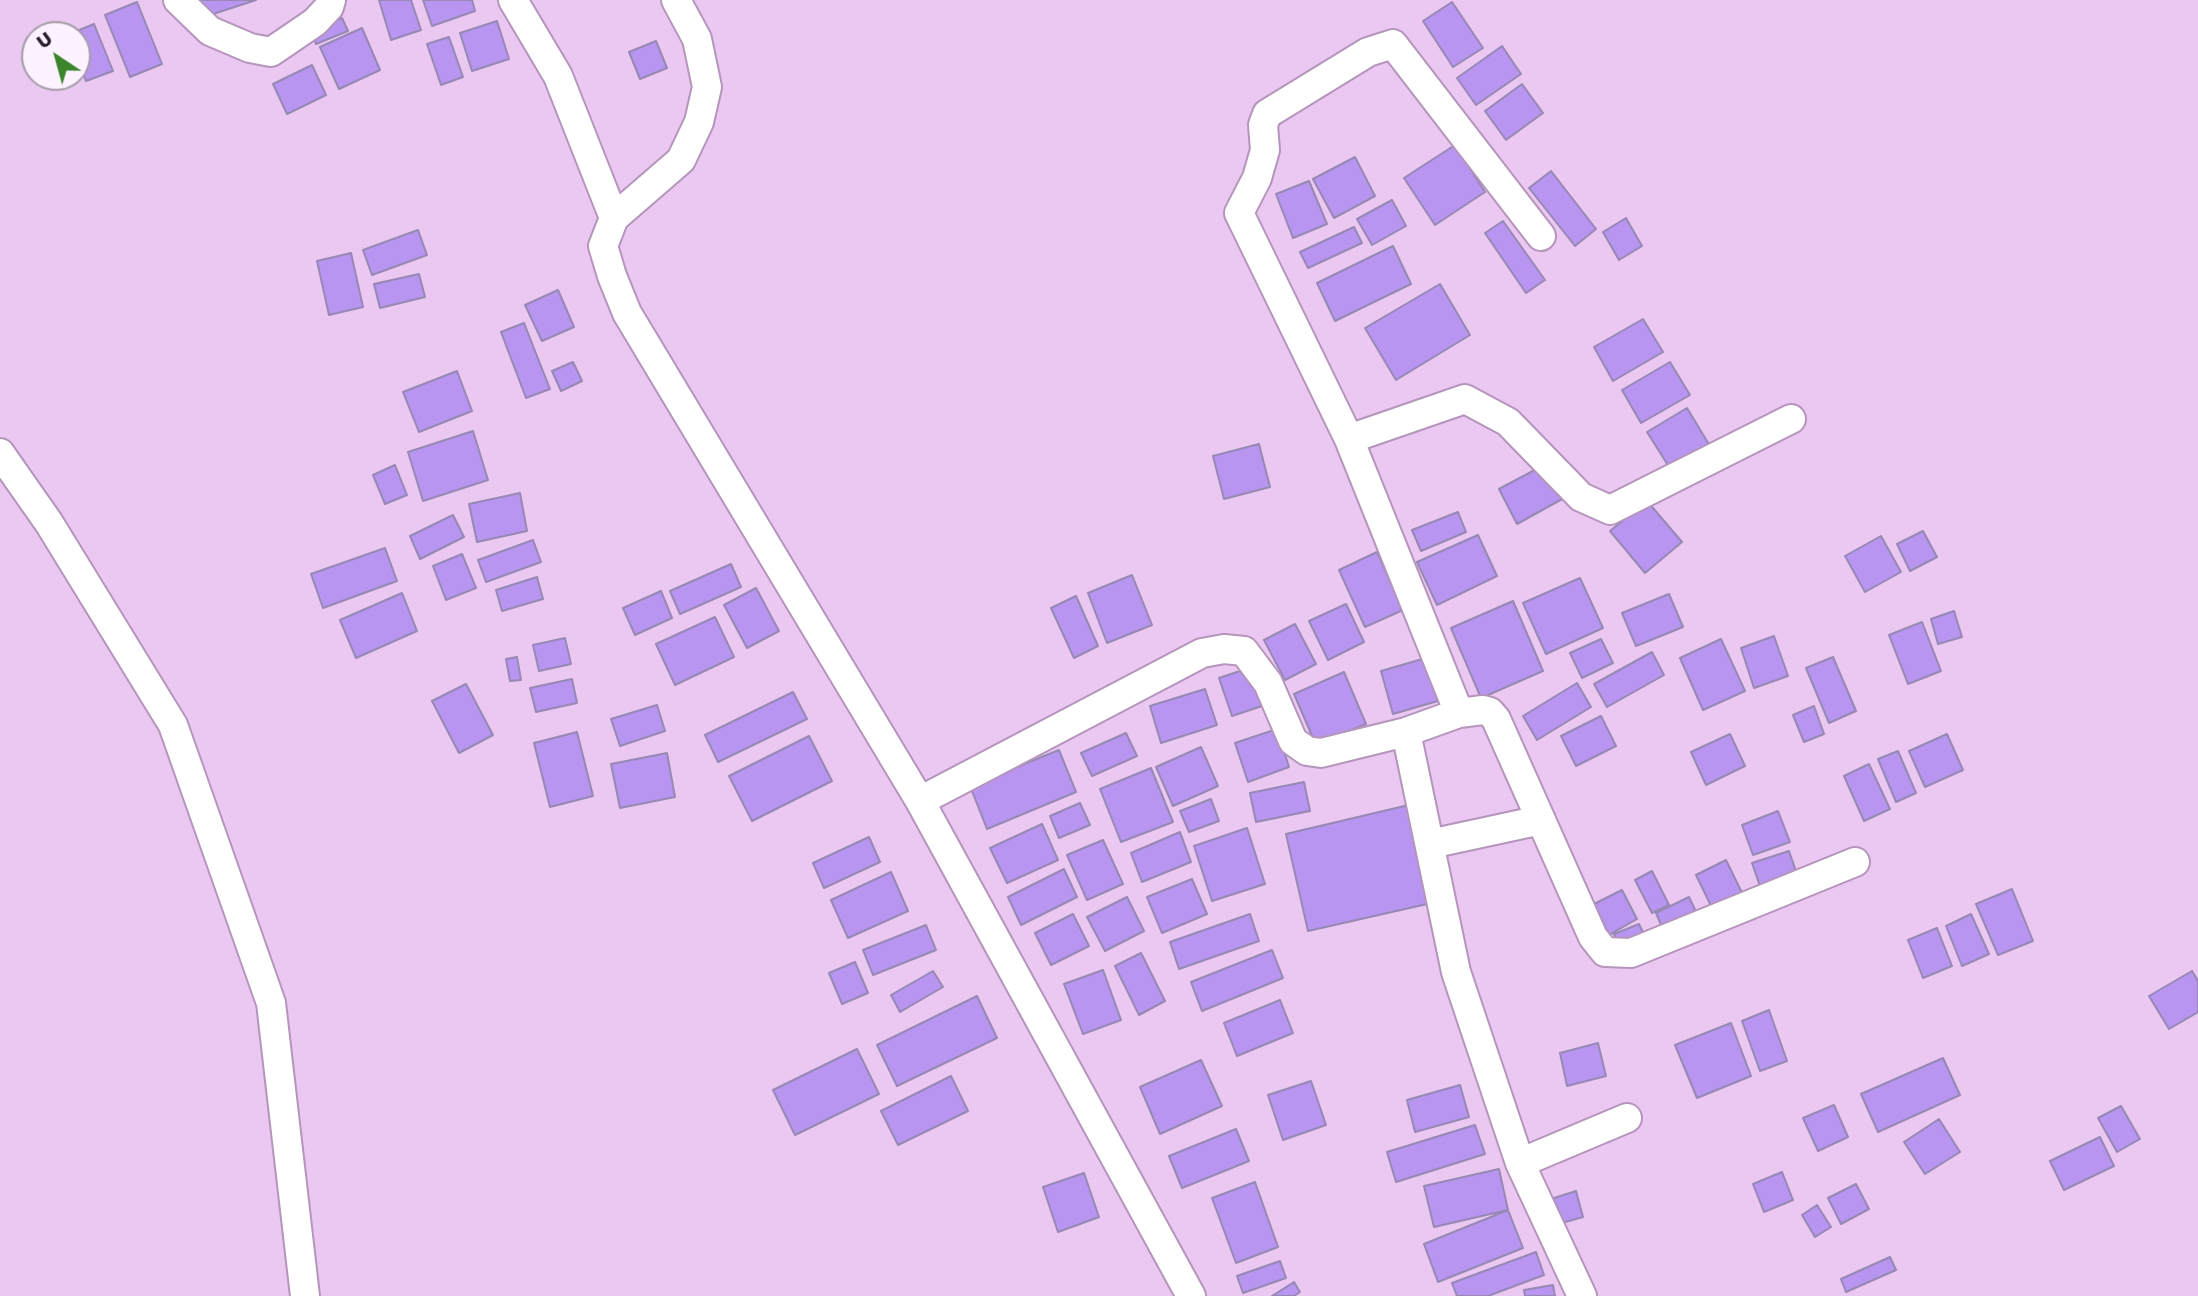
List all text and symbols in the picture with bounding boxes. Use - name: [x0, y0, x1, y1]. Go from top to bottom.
- north arrow: [21, 21, 91, 91]
- text: U: [32, 27, 57, 54]

